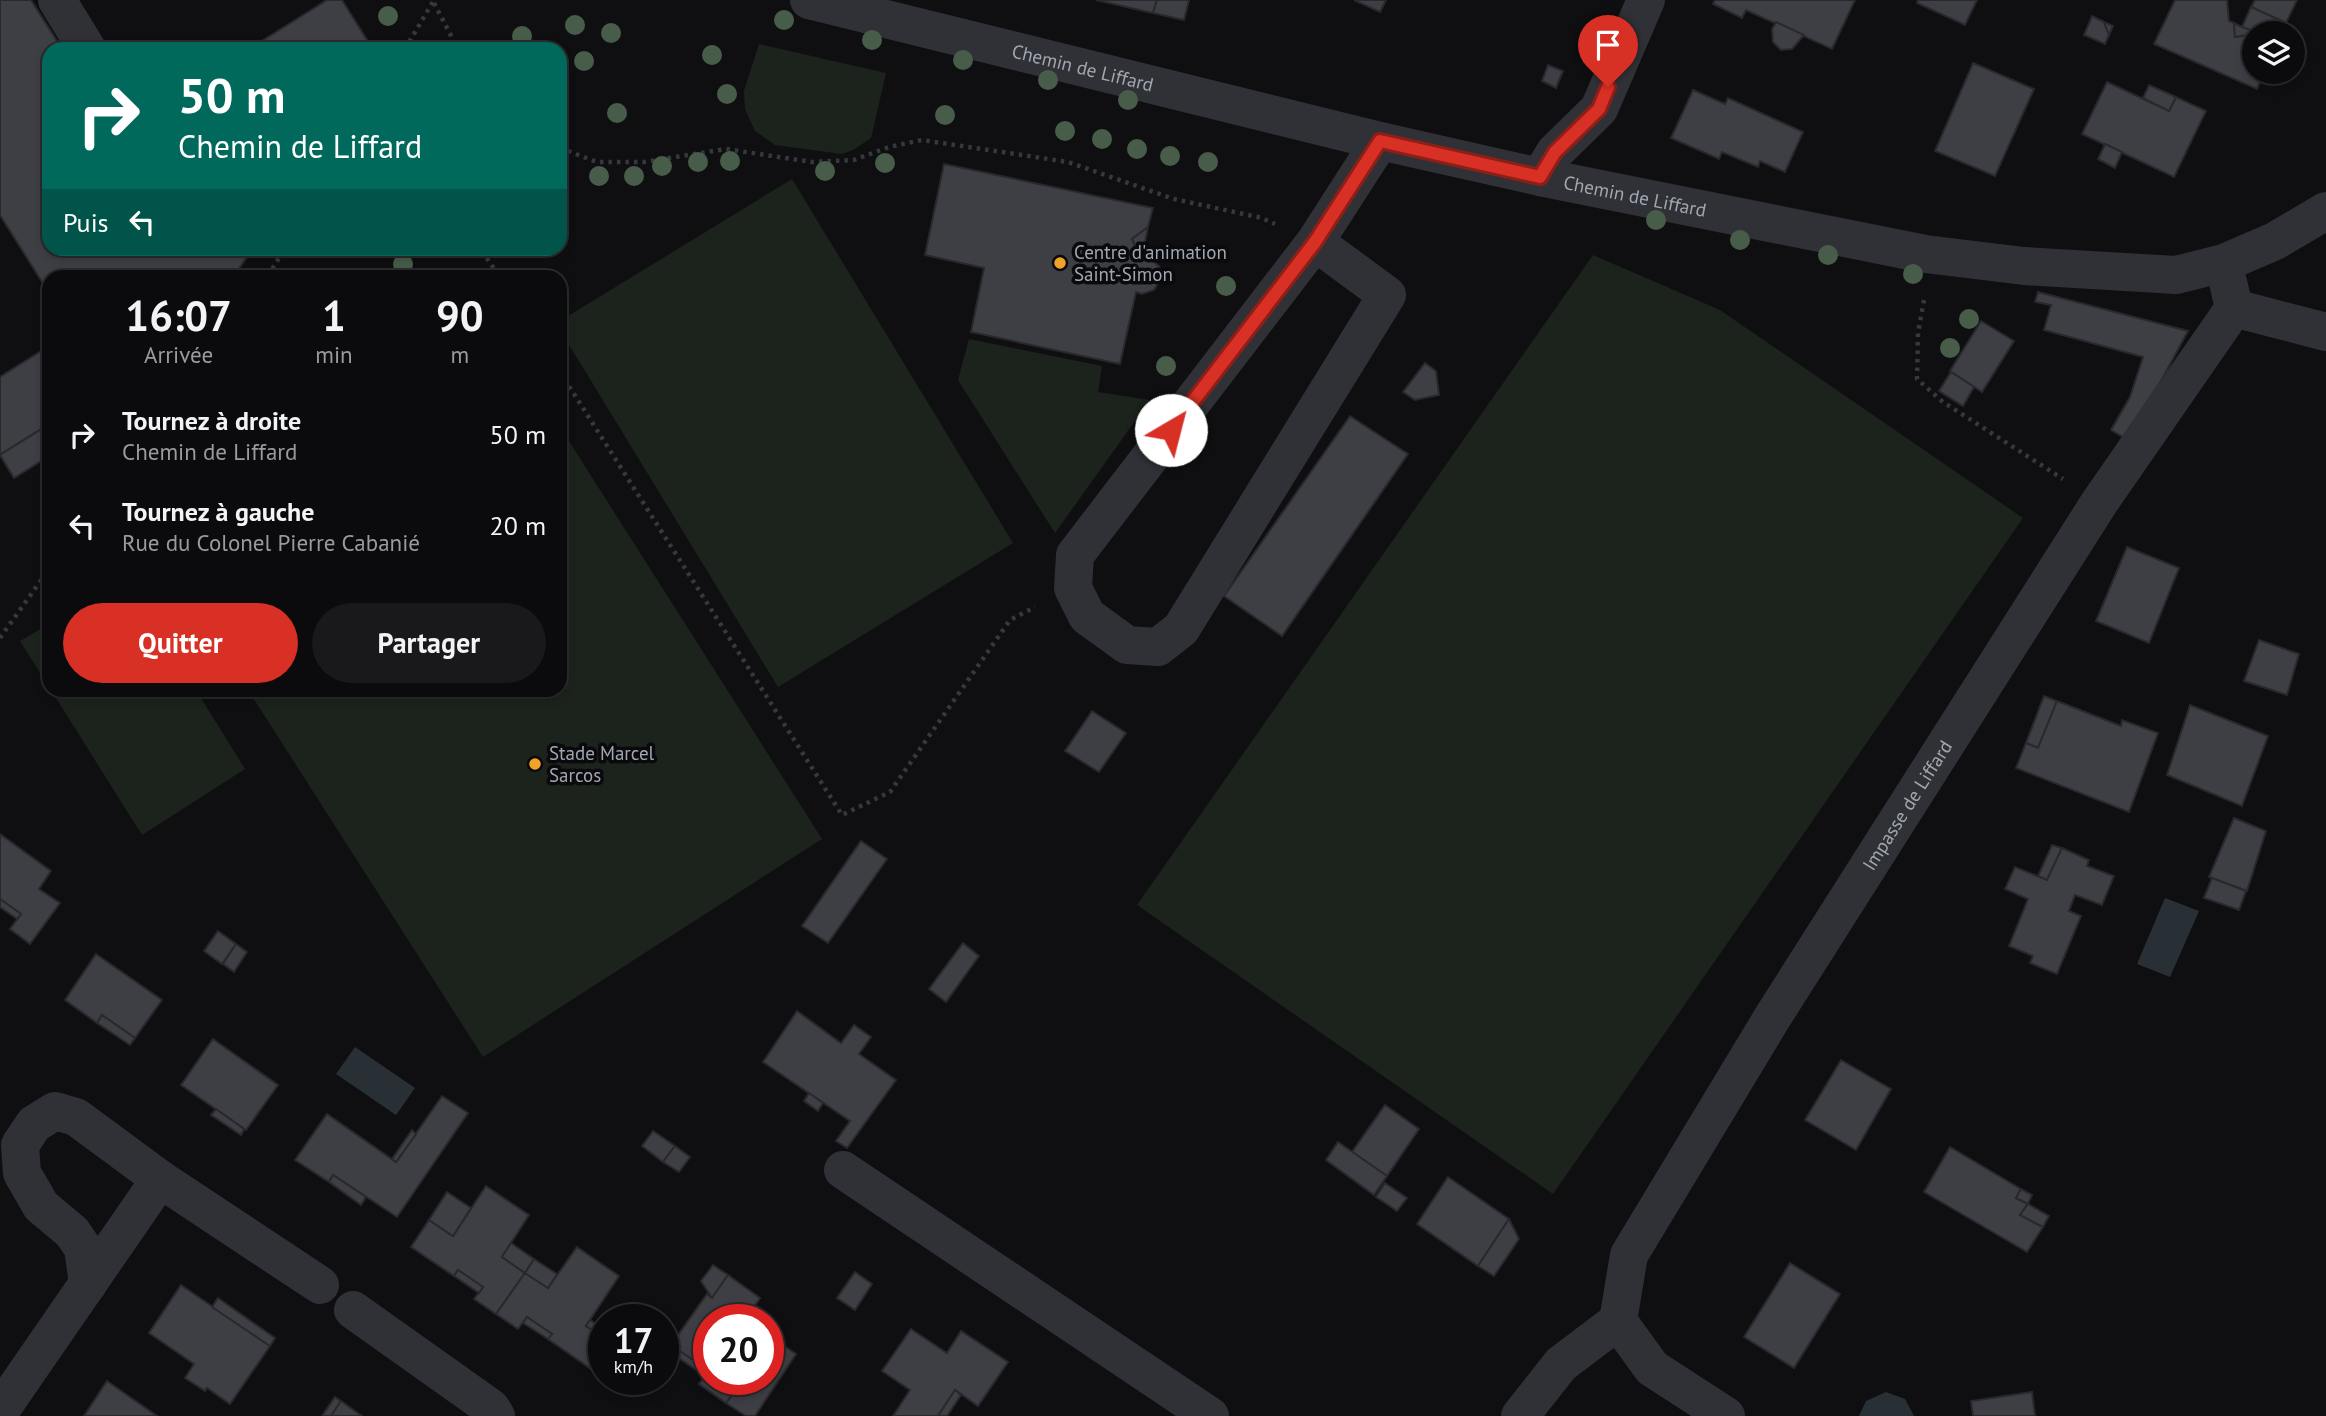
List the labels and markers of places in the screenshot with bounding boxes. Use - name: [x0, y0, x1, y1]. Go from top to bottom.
- pin: [1578, 15, 1638, 87]
- place label: Centre d'animation Saint-Simon: [1074, 240, 1227, 286]
- marker: Centre d'animation Saint-Simon: [1052, 255, 1068, 271]
- place label: Stade Marcel Sarcos: [549, 741, 655, 787]
- marker: Stade Marcel Sarcos: [527, 756, 543, 772]

